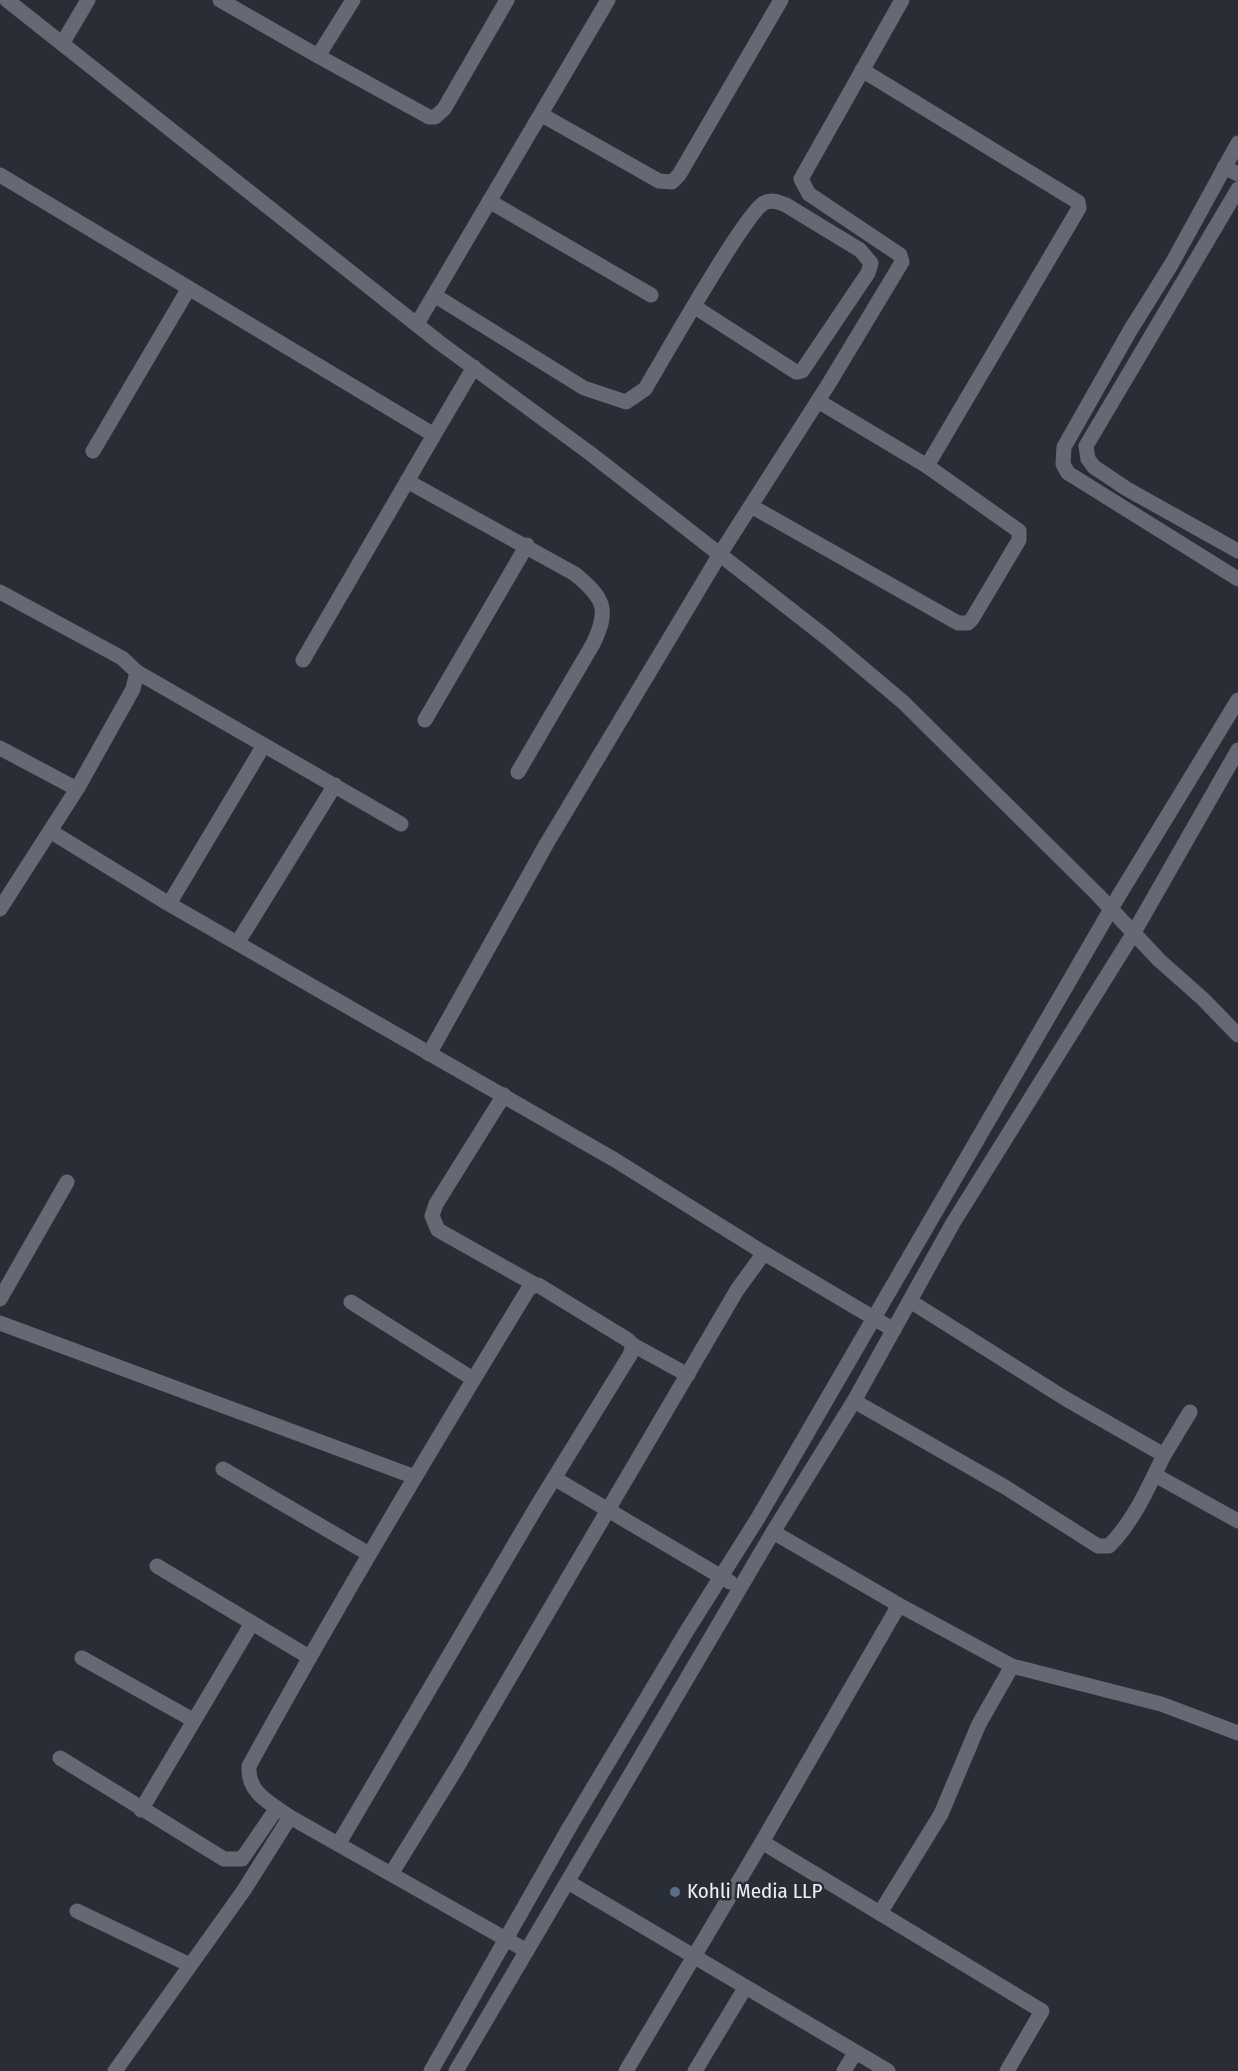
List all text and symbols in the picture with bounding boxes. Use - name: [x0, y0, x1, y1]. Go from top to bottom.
- place label: Kohli Media LLP: [687, 1879, 822, 1905]
- marker: Kohli Media LLP: [668, 1885, 682, 1899]

